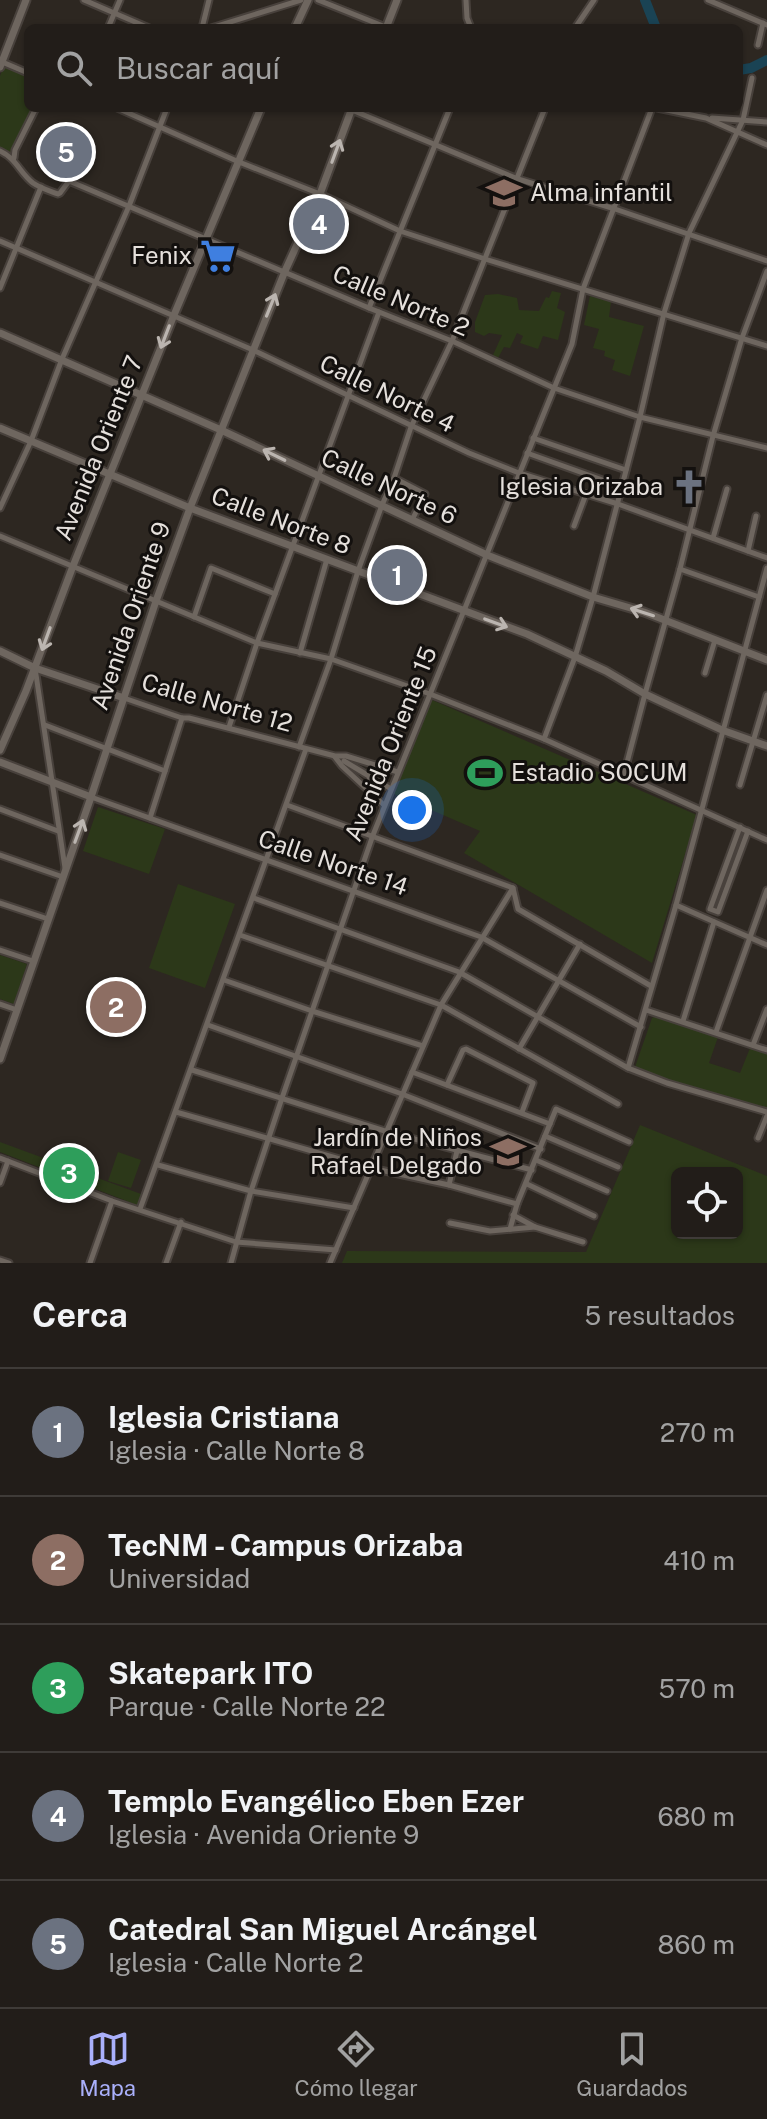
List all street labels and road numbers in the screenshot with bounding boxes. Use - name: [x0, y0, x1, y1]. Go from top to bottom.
- street label: Calle Norte 2: [329, 259, 474, 341]
- street label: Calle Norte 4: [316, 348, 459, 438]
- street label: Avenida Oriente 7: [48, 351, 148, 544]
- street label: Calle Norte 6: [317, 443, 462, 530]
- street label: Calle Norte 8: [208, 481, 355, 559]
- street label: Avenida Oriente 9: [85, 518, 175, 713]
- street label: Avenida Oriente 15: [338, 642, 442, 845]
- street label: Calle Norte 12: [139, 667, 296, 737]
- street label: Calle Norte 14: [255, 823, 412, 901]

